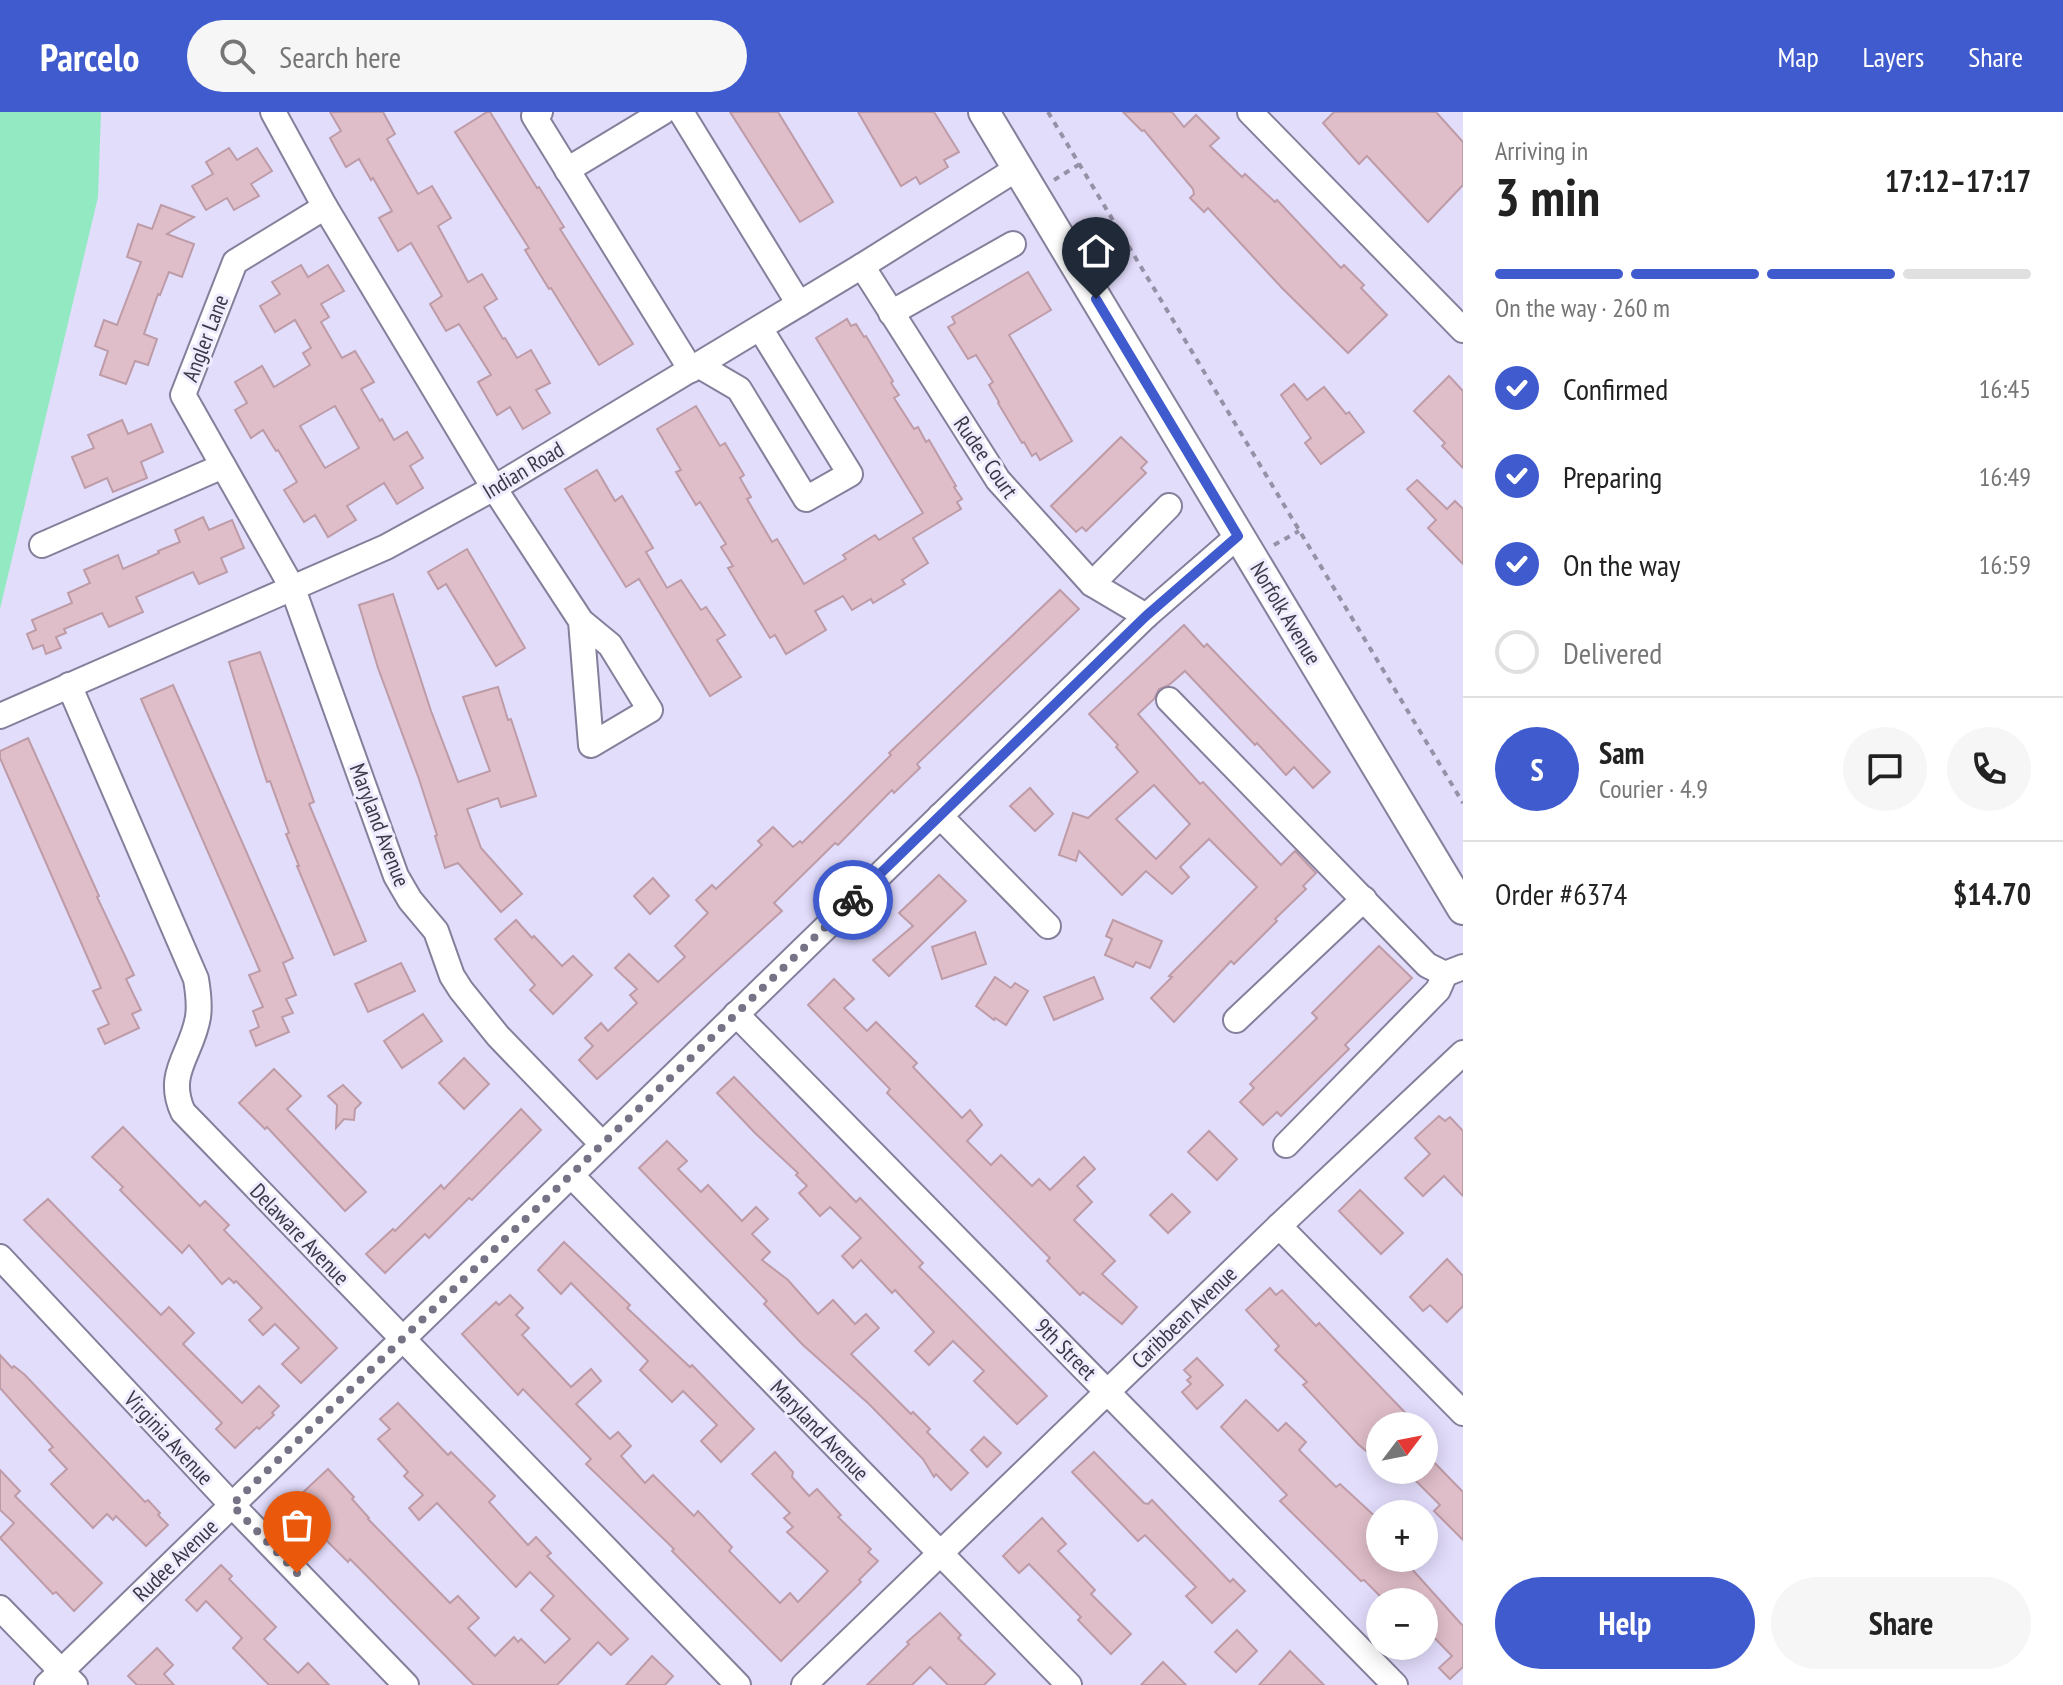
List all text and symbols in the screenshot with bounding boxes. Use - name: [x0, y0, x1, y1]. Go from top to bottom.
- search box: [187, 20, 747, 92]
- text: Parcelo: [40, 32, 139, 81]
- icon: search: [215, 34, 259, 78]
- text: Search here: [279, 37, 401, 76]
- text: Map: [1777, 38, 1819, 75]
- text: Layers: [1863, 38, 1924, 75]
- text: Share: [1968, 38, 2023, 75]
- text: Arriving in: [1495, 134, 1588, 167]
- text: 17:12–17:17: [1885, 161, 2031, 200]
- text: 3 min: [1495, 163, 1600, 230]
- pin: [1062, 217, 1130, 299]
- icon: home: [1074, 229, 1118, 273]
- street label: Angler Lane: [176, 291, 234, 385]
- text: On the way · 260 m: [1495, 291, 1670, 324]
- icon: check: [1495, 366, 1539, 410]
- text: Confirmed: [1563, 369, 1668, 408]
- text: 16:45: [1979, 372, 2031, 405]
- street label: Rudee Court: [948, 411, 1024, 503]
- street label: Indian Road: [477, 435, 569, 505]
- icon: check: [1495, 454, 1539, 498]
- text: Preparing: [1563, 457, 1662, 496]
- text: 16:49: [1979, 460, 2031, 493]
- icon: check: [1495, 542, 1539, 586]
- text: On the way: [1563, 545, 1680, 584]
- text: 16:59: [1979, 548, 2031, 581]
- street label: Norfolk Avenue: [1244, 556, 1328, 670]
- text: Delivered: [1563, 633, 1662, 672]
- button: chat: [1843, 727, 1927, 811]
- button: phone: [1947, 727, 2031, 811]
- text: Sam: [1599, 733, 1644, 772]
- text: S: [1530, 750, 1544, 789]
- street label: Maryland Avenue: [344, 759, 416, 891]
- text: Courier · 4.9: [1599, 772, 1708, 805]
- courier: [813, 860, 893, 940]
- text: Order #6374: [1495, 874, 1627, 913]
- text: $14.70: [1953, 874, 2031, 913]
- icon: bike: [831, 878, 875, 922]
- street label: Delaware Avenue: [244, 1177, 356, 1291]
- street label: Caribbean Avenue: [1125, 1260, 1243, 1374]
- street label: 9th Street: [1029, 1312, 1103, 1386]
- street label: Maryland Avenue: [765, 1374, 875, 1486]
- street label: Virginia Avenue: [118, 1384, 220, 1491]
- north arrow: [1366, 1412, 1438, 1484]
- map controls: [1366, 1412, 1438, 1660]
- pin: [263, 1491, 331, 1573]
- button: +: [1366, 1500, 1438, 1572]
- icon: bag: [275, 1503, 319, 1547]
- street label: Rudee Avenue: [127, 1513, 223, 1607]
- button: Help: [1495, 1577, 1755, 1669]
- button: Share: [1771, 1577, 2031, 1669]
- button: −: [1366, 1588, 1438, 1660]

